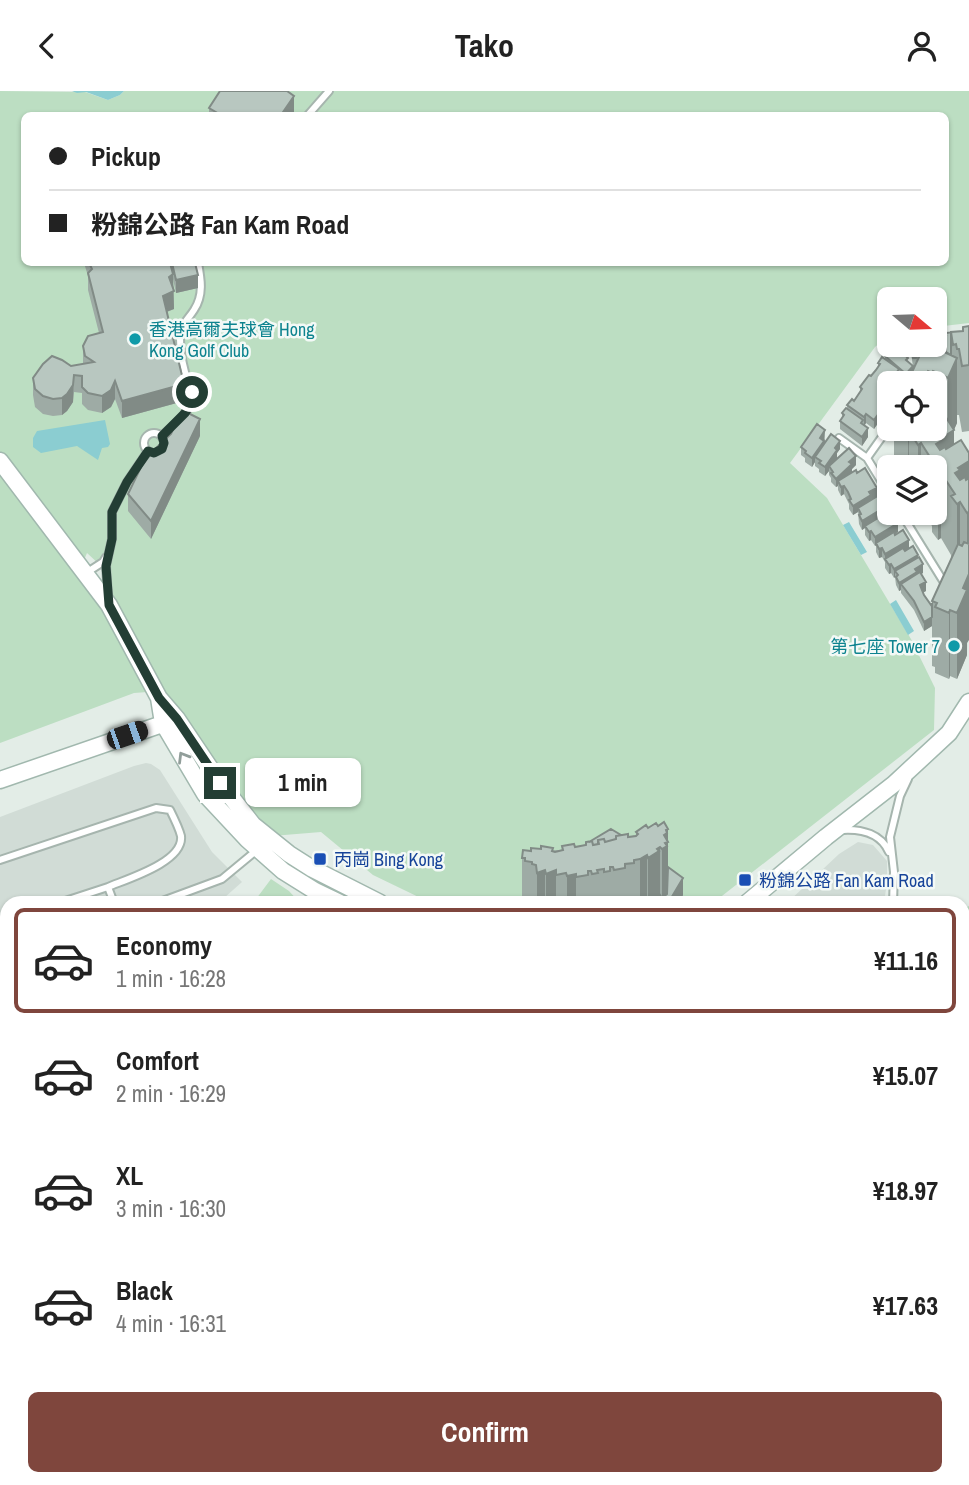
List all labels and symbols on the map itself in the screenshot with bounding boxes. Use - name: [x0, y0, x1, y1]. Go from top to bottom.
- north arrow: [877, 287, 947, 357]
- place label: 香港高爾夫球會 Hong Kong Golf Club: [149, 317, 315, 363]
- marker: 香港高爾夫球會 Hong Kong Golf Club: [127, 331, 143, 347]
- route start: [176, 376, 208, 408]
- place label: 第七座 Tower 7: [830, 634, 940, 659]
- marker: 第七座 Tower 7: [946, 638, 962, 654]
- car: [104, 718, 151, 752]
- one-way arrow: [178, 751, 191, 764]
- callout: 1 min: [244, 759, 360, 807]
- route end: [204, 767, 236, 799]
- place label: 丙崗 Bing Kong: [334, 847, 444, 872]
- marker: 丙崗 Bing Kong: [312, 851, 328, 867]
- place label: 粉錦公路 Fan Kam Road: [759, 868, 934, 893]
- marker: 粉錦公路 Fan Kam Road: [737, 872, 753, 888]

